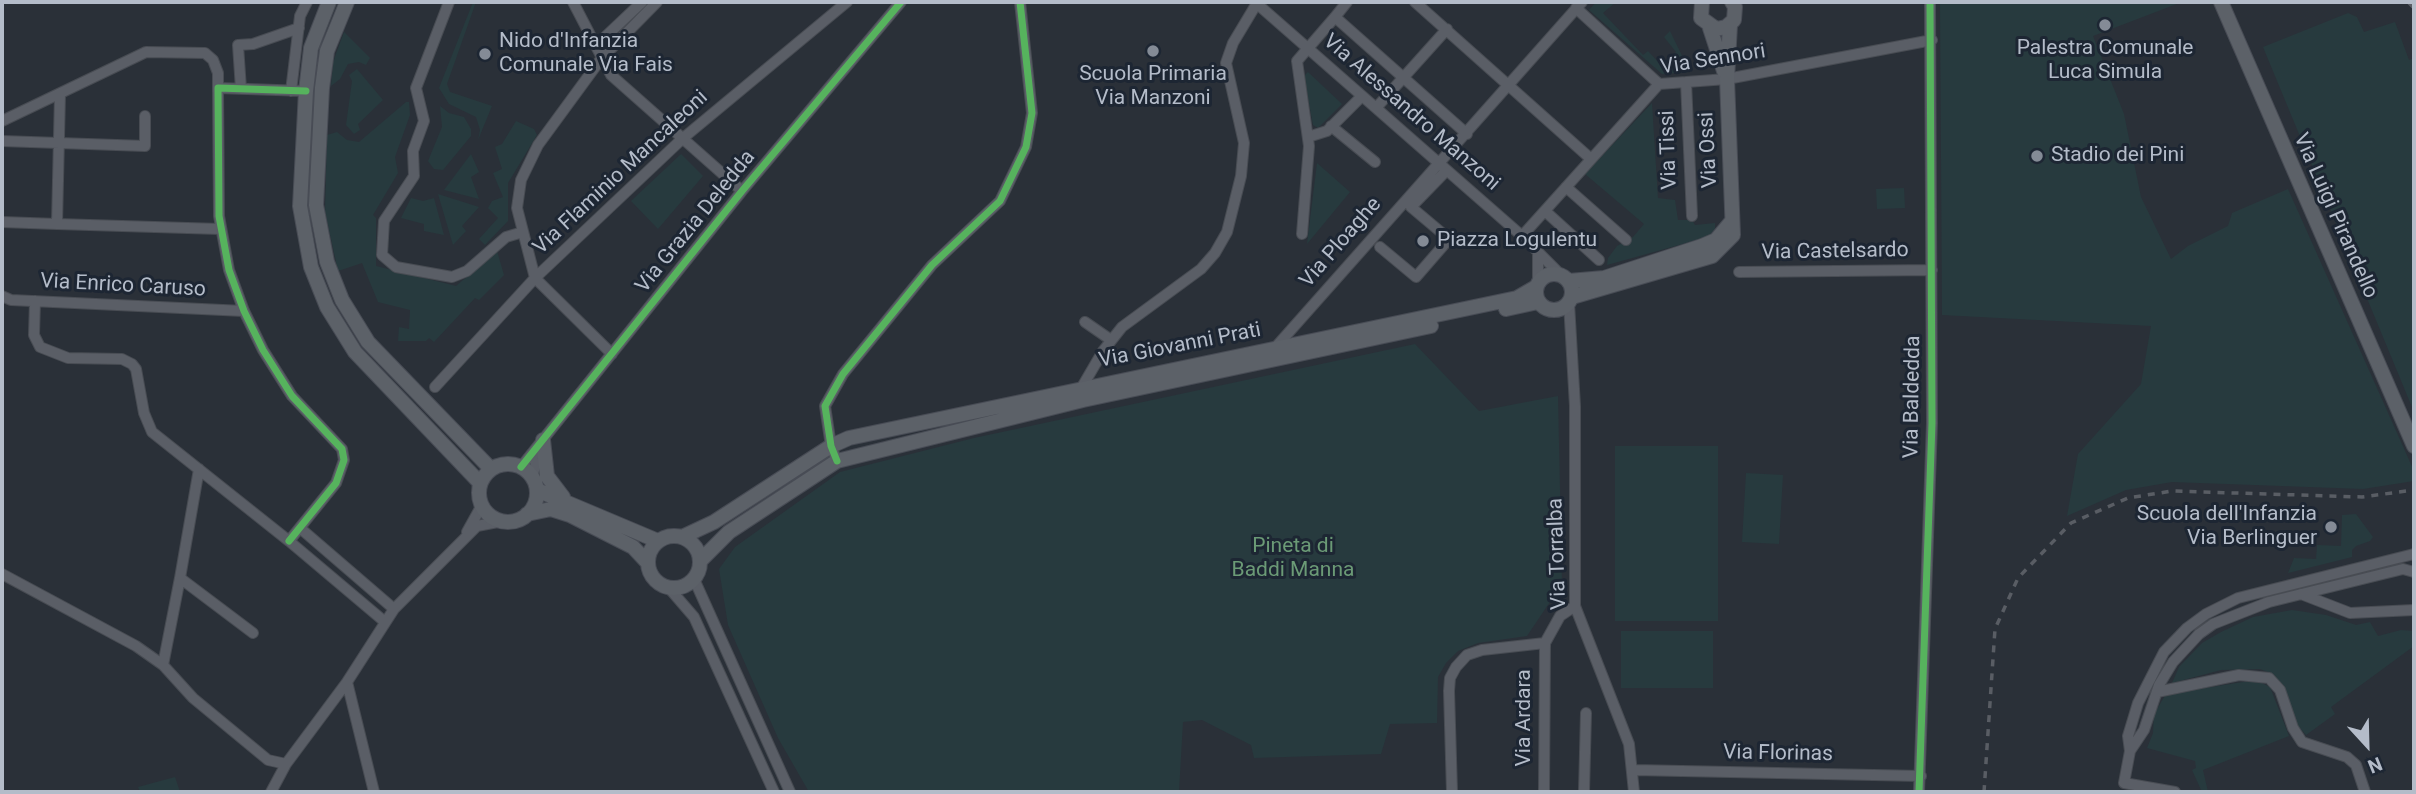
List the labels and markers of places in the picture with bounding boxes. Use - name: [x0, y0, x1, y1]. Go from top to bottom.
- marker: Palestra Comunale Luca Simula: [2097, 17, 2113, 33]
- place label: Nido d'Infanzia Comunale Via Fais: [499, 29, 673, 79]
- place label: Palestra Comunale Luca Simula: [2017, 36, 2193, 86]
- marker: Scuola Primaria Via Manzoni: [1145, 43, 1161, 59]
- marker: Nido d'Infanzia Comunale Via Fais: [477, 46, 493, 62]
- place label: Scuola Primaria Via Manzoni: [1079, 62, 1227, 112]
- place label: Stadio dei Pini: [2051, 143, 2184, 169]
- marker: Stadio dei Pini: [2029, 148, 2045, 164]
- place label: Piazza Logulentu: [1437, 228, 1597, 254]
- marker: Piazza Logulentu: [1415, 233, 1431, 249]
- place label: Scuola dell'Infanzia Via Berlinguer: [2137, 502, 2317, 552]
- marker: Scuola dell'Infanzia Via Berlinguer: [2323, 519, 2339, 535]

